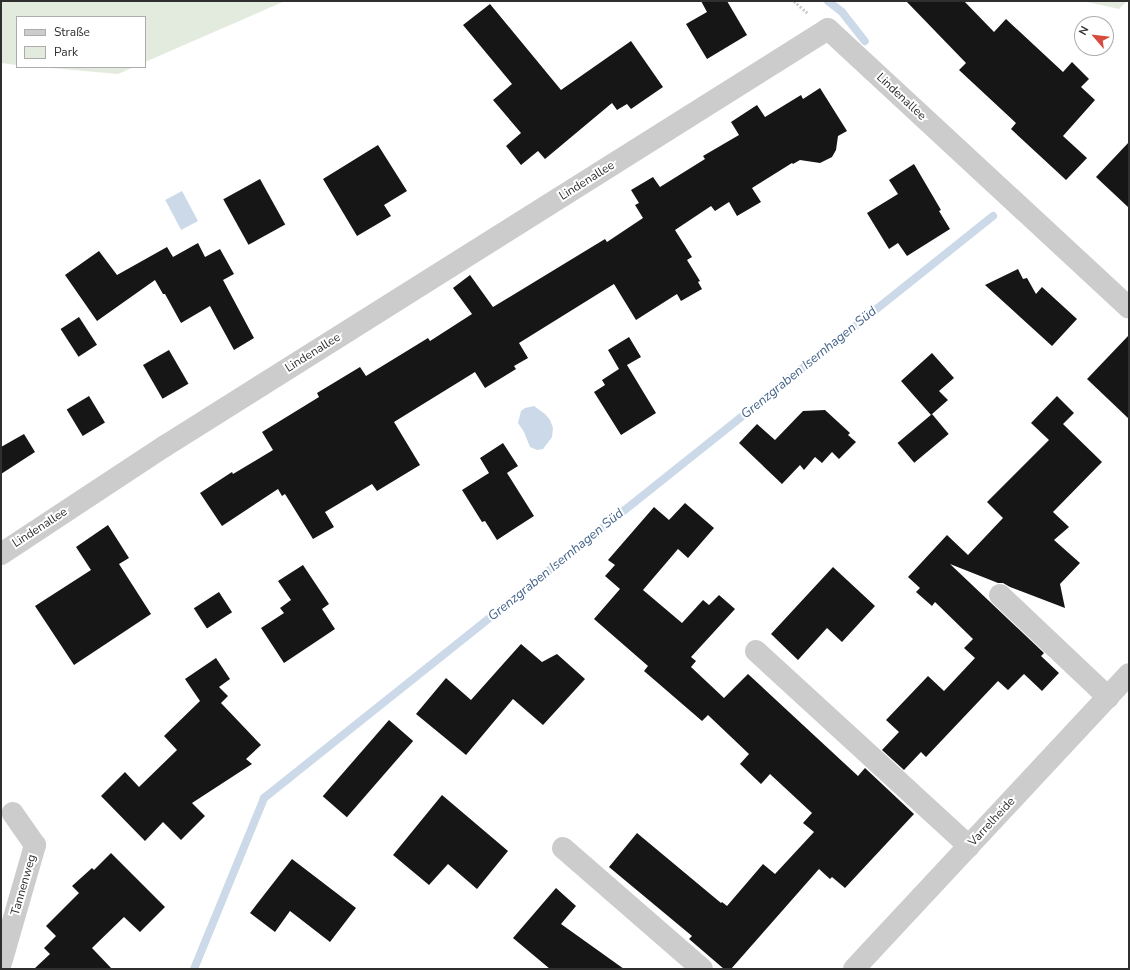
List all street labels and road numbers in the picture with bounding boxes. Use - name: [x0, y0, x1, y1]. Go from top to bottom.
- street label: Lindenallee: [873, 70, 929, 124]
- street label: Lindenallee: [557, 158, 617, 204]
- street label: Lindenallee: [283, 330, 343, 376]
- street label: Lindenallee: [10, 505, 70, 551]
- street label: Varrelheide: [966, 795, 1018, 849]
- street label: Tannenweg: [8, 853, 40, 917]

